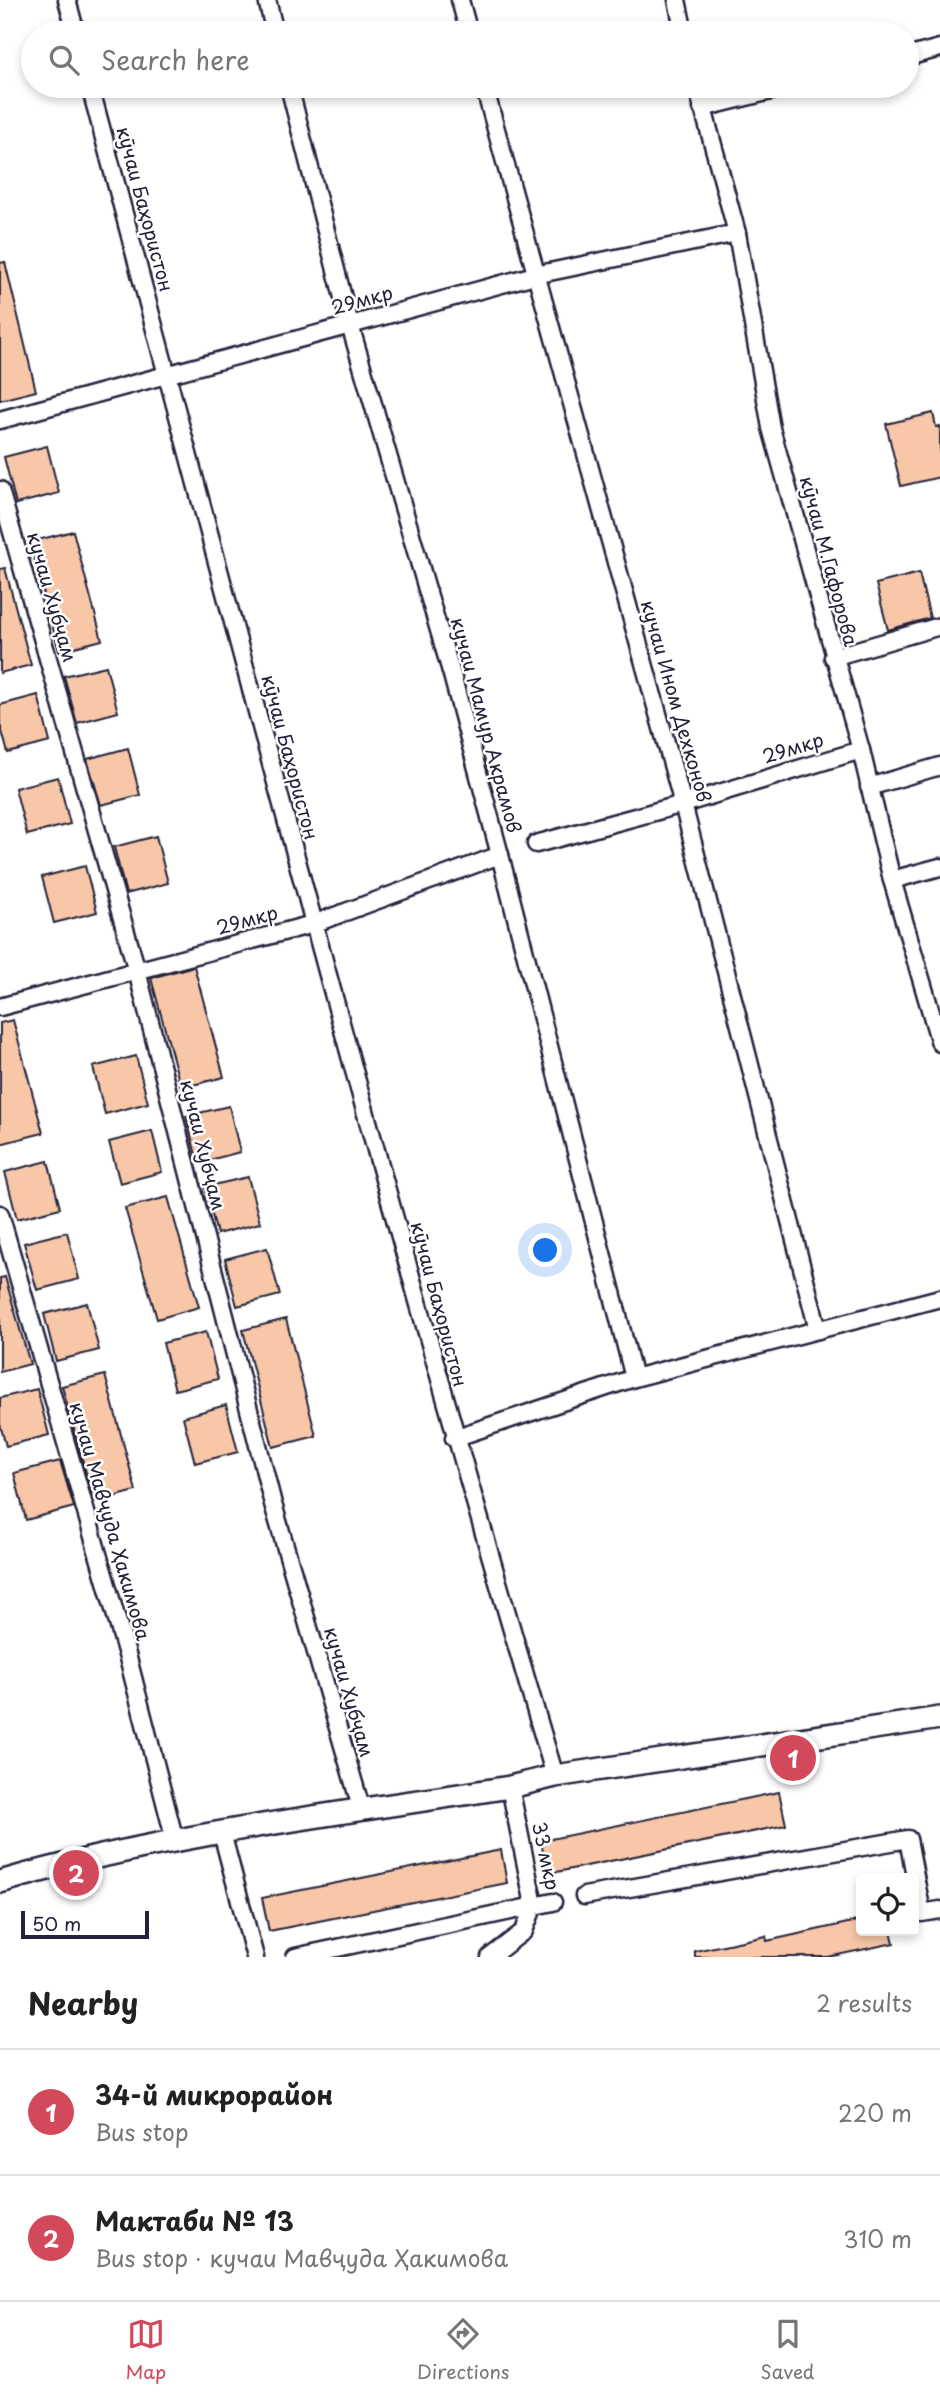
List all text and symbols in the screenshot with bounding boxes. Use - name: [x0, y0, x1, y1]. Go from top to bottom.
- search box: [21, 21, 919, 98]
- text: Search here: [101, 40, 250, 79]
- icon: search: [45, 41, 83, 79]
- street label: кӯчаи Баҳористон: [110, 123, 182, 295]
- street label: 29мкр: [328, 277, 396, 321]
- street label: кӯчаи М.Гафорова: [794, 472, 866, 649]
- street label: кучаи Хубҷам: [21, 528, 85, 665]
- street label: кучаи Ином Дехконов: [635, 596, 719, 805]
- street label: кучаи Мамур Акрамов: [445, 614, 529, 836]
- street label: кӯчаи Баҳористон: [255, 671, 327, 843]
- street label: 29мкр: [759, 724, 827, 770]
- street label: 29мкр: [213, 897, 281, 941]
- street label: кучаи Хубҷам: [174, 1076, 234, 1213]
- street label: кӯчаи Баҳористон: [404, 1218, 476, 1390]
- your location: [528, 1233, 562, 1267]
- street label: кучаи Мавҷуда Ҳакимова: [63, 1398, 158, 1643]
- street label: кучаи Хубҷам: [318, 1623, 382, 1760]
- pin: 1: [770, 1732, 816, 1784]
- street label: 33 мкр: [526, 1819, 568, 1892]
- pin: 2: [53, 1847, 99, 1899]
- map controls: [856, 1873, 919, 1936]
- button: locate: [856, 1873, 919, 1936]
- scale bar: [21, 1908, 149, 1940]
- text: 50 m: [32, 1909, 81, 1937]
- text: Nearby: [28, 1980, 138, 2025]
- text: 2 results: [816, 1985, 912, 2020]
- text: 34-й микрорайон: [95, 2075, 333, 2114]
- text: 1: [46, 2095, 57, 2130]
- text: 220 m: [838, 2095, 912, 2130]
- text: Bus stop: [95, 2114, 189, 2149]
- text: Мактаби № 13: [95, 2201, 294, 2240]
- text: 2: [43, 2221, 59, 2256]
- text: 310 m: [843, 2221, 912, 2256]
- text: Bus stop · кучаи Мавҷуда Ҳакимова: [95, 2240, 508, 2275]
- tab: Map: [126, 2315, 166, 2385]
- tab: Directions: [417, 2315, 510, 2385]
- tab: Saved: [761, 2315, 814, 2385]

